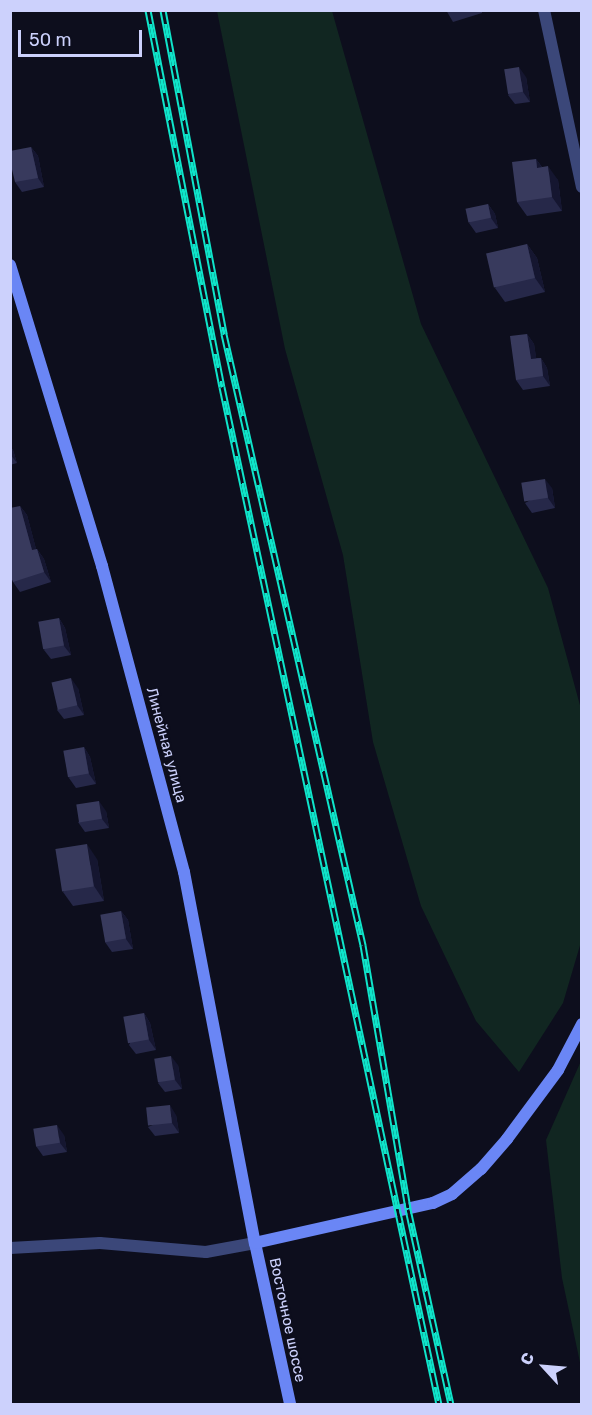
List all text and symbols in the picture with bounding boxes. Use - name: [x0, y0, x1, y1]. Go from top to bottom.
- scale bar: [21, 18, 146, 56]
- text: 50 m: [29, 29, 72, 51]
- street label: Линейная улица: [142, 685, 190, 805]
- street label: Восточное шоссе: [265, 1256, 309, 1384]
- north arrow: [514, 1337, 574, 1397]
- text: С: [516, 1350, 538, 1368]

